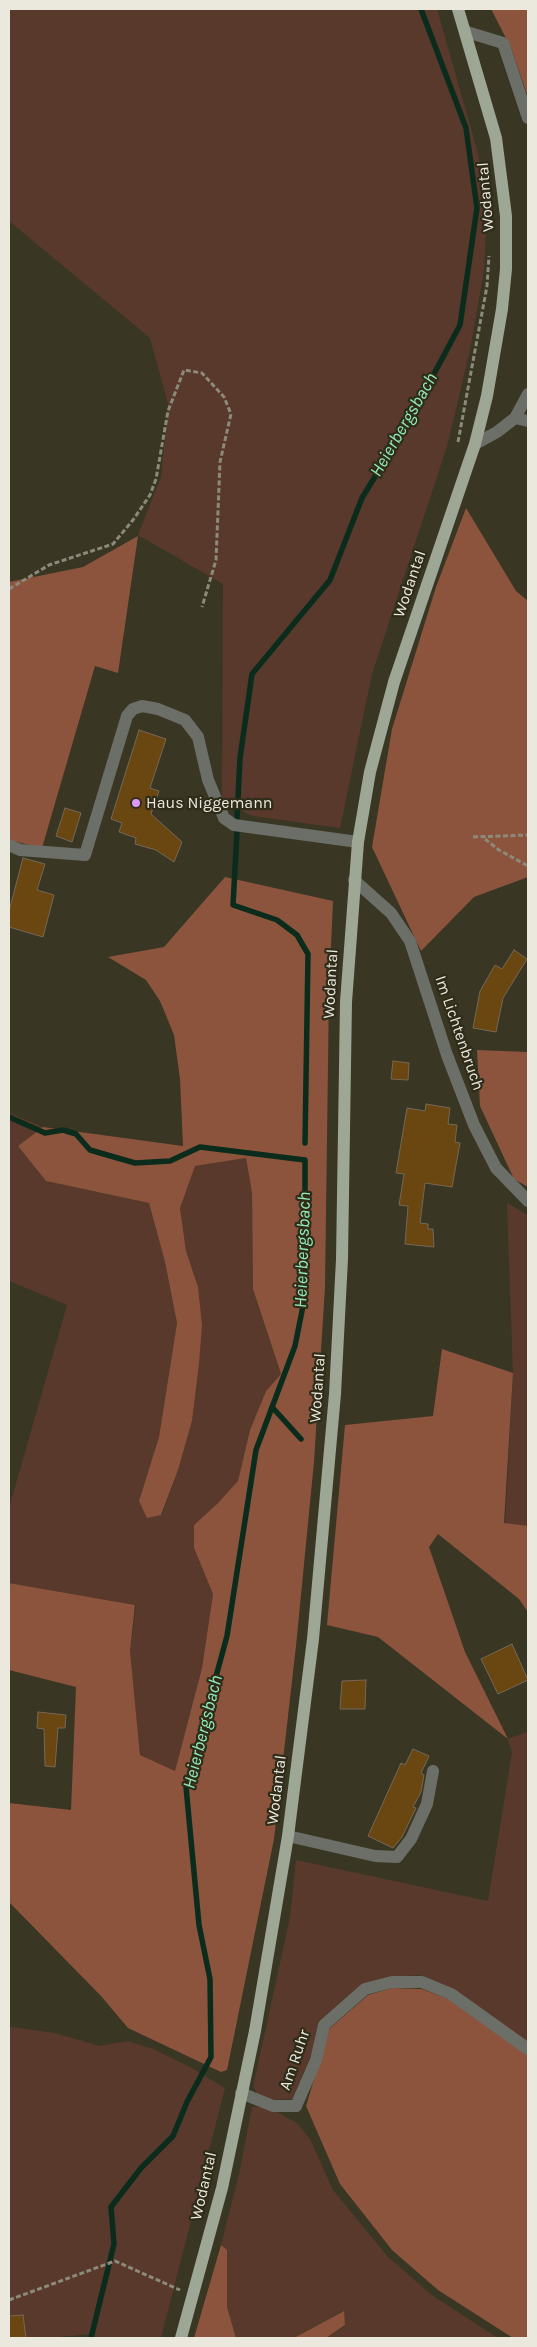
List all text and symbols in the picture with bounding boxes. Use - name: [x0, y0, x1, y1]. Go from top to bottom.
- street label: Wodantal: [473, 161, 499, 233]
- water label: Heierbergsbach: [366, 369, 442, 481]
- street label: Wodantal: [390, 548, 430, 620]
- place label: Haus Niggemann: [146, 793, 272, 813]
- marker: Haus Niggemann: [130, 797, 142, 809]
- street label: Wodantal: [320, 949, 342, 1019]
- street label: Im Lichtenbruch: [430, 973, 488, 1093]
- water label: Heierbergsbach: [290, 1191, 316, 1309]
- street label: Wodantal: [306, 1353, 330, 1423]
- water label: Heierbergsbach: [178, 1673, 228, 1791]
- street label: Wodantal: [263, 1754, 291, 1826]
- street label: Am Ruhr: [276, 2027, 314, 2093]
- street label: Wodantal: [187, 2150, 221, 2222]

